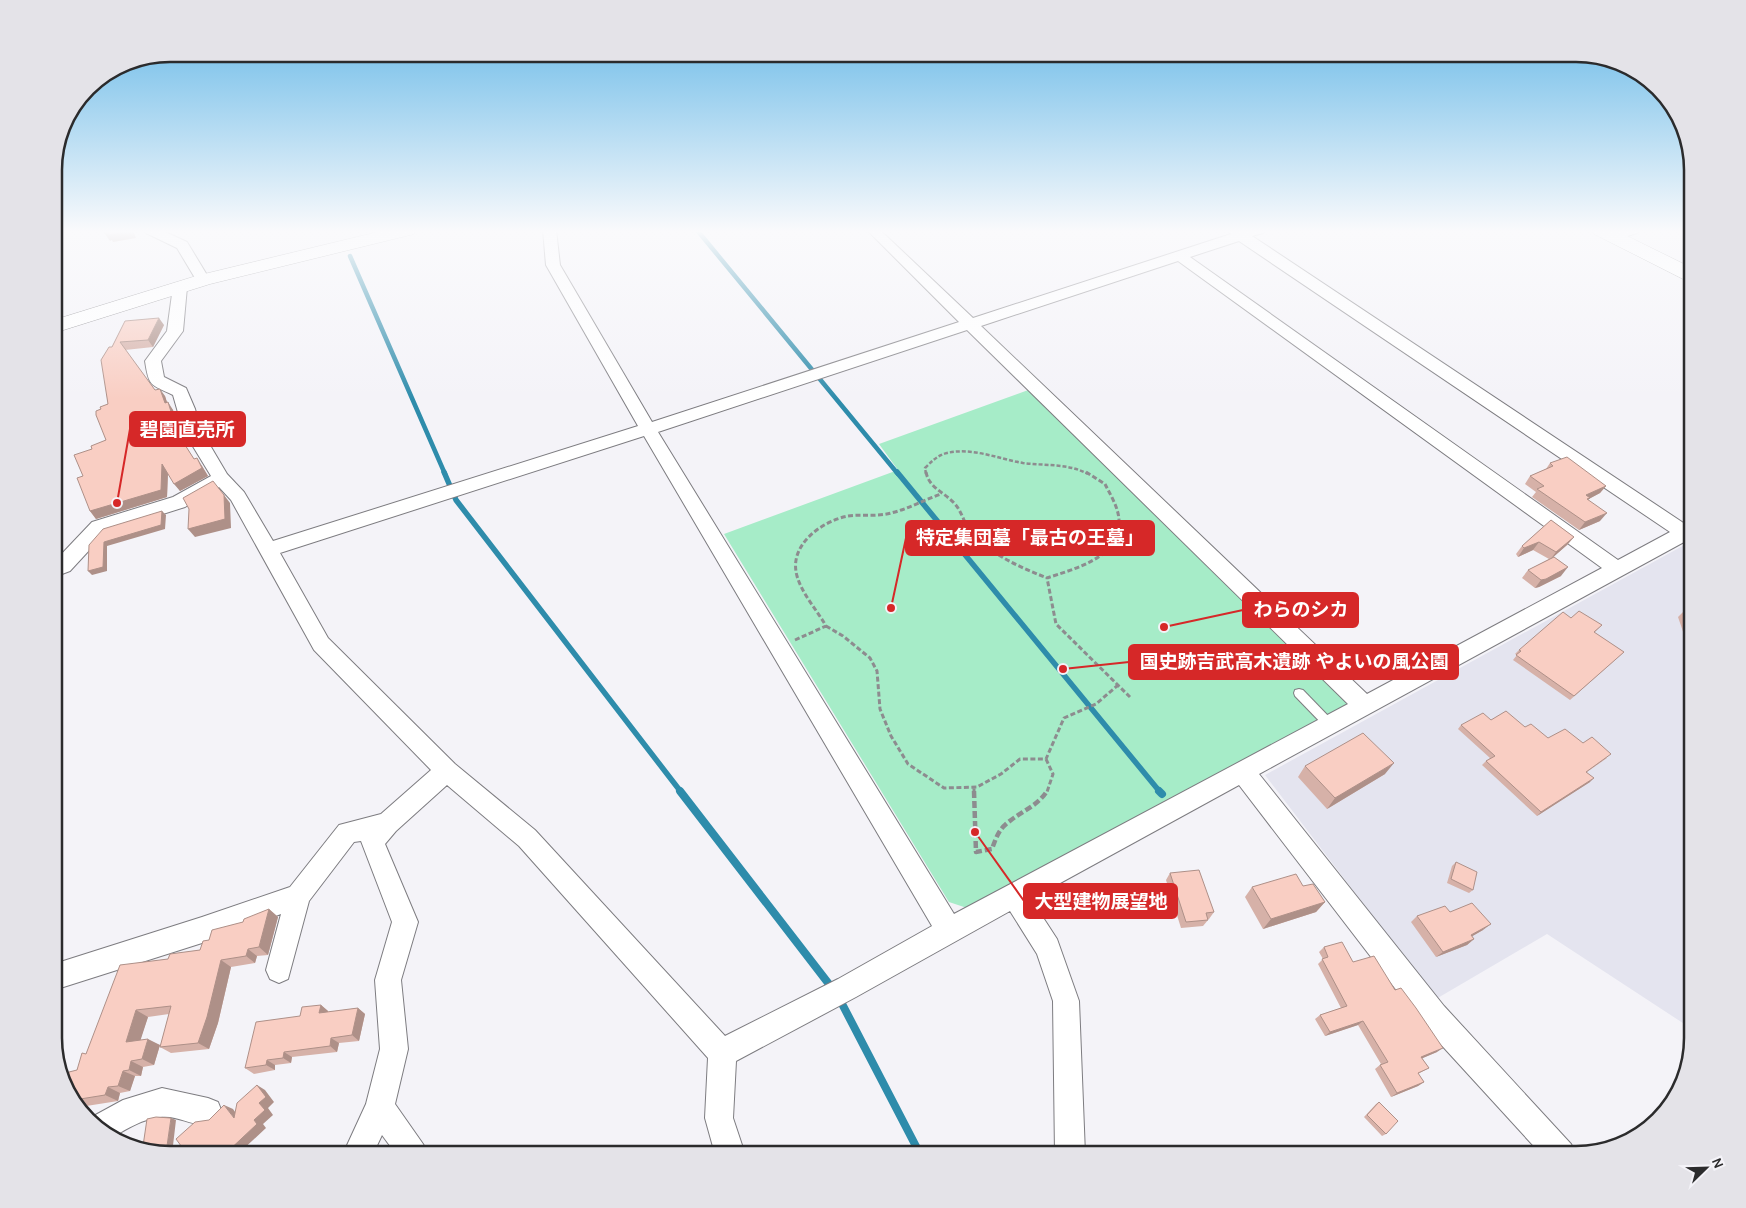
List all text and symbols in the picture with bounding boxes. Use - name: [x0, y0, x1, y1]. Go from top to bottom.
- callout: 碧園直売所: [130, 412, 245, 446]
- text: 碧園直売所: [139, 419, 235, 441]
- callout: 特定集団墓「最古の王墓」: [906, 521, 1154, 555]
- text: 特定集団墓「最古の王墓」: [916, 527, 1144, 549]
- callout: わらのシカ: [1243, 593, 1358, 627]
- text: わらのシカ: [1253, 599, 1349, 621]
- callout: 国史跡吉武高木遺跡 やよいの風公園: [1129, 645, 1458, 679]
- text: 国史跡吉武高木遺跡 やよいの風公園: [1140, 651, 1448, 673]
- callout: 大型建物展望地: [1024, 884, 1177, 918]
- text: 大型建物展望地: [1034, 891, 1168, 913]
- north arrow: [1681, 1143, 1731, 1193]
- text: N: [1708, 1155, 1727, 1171]

